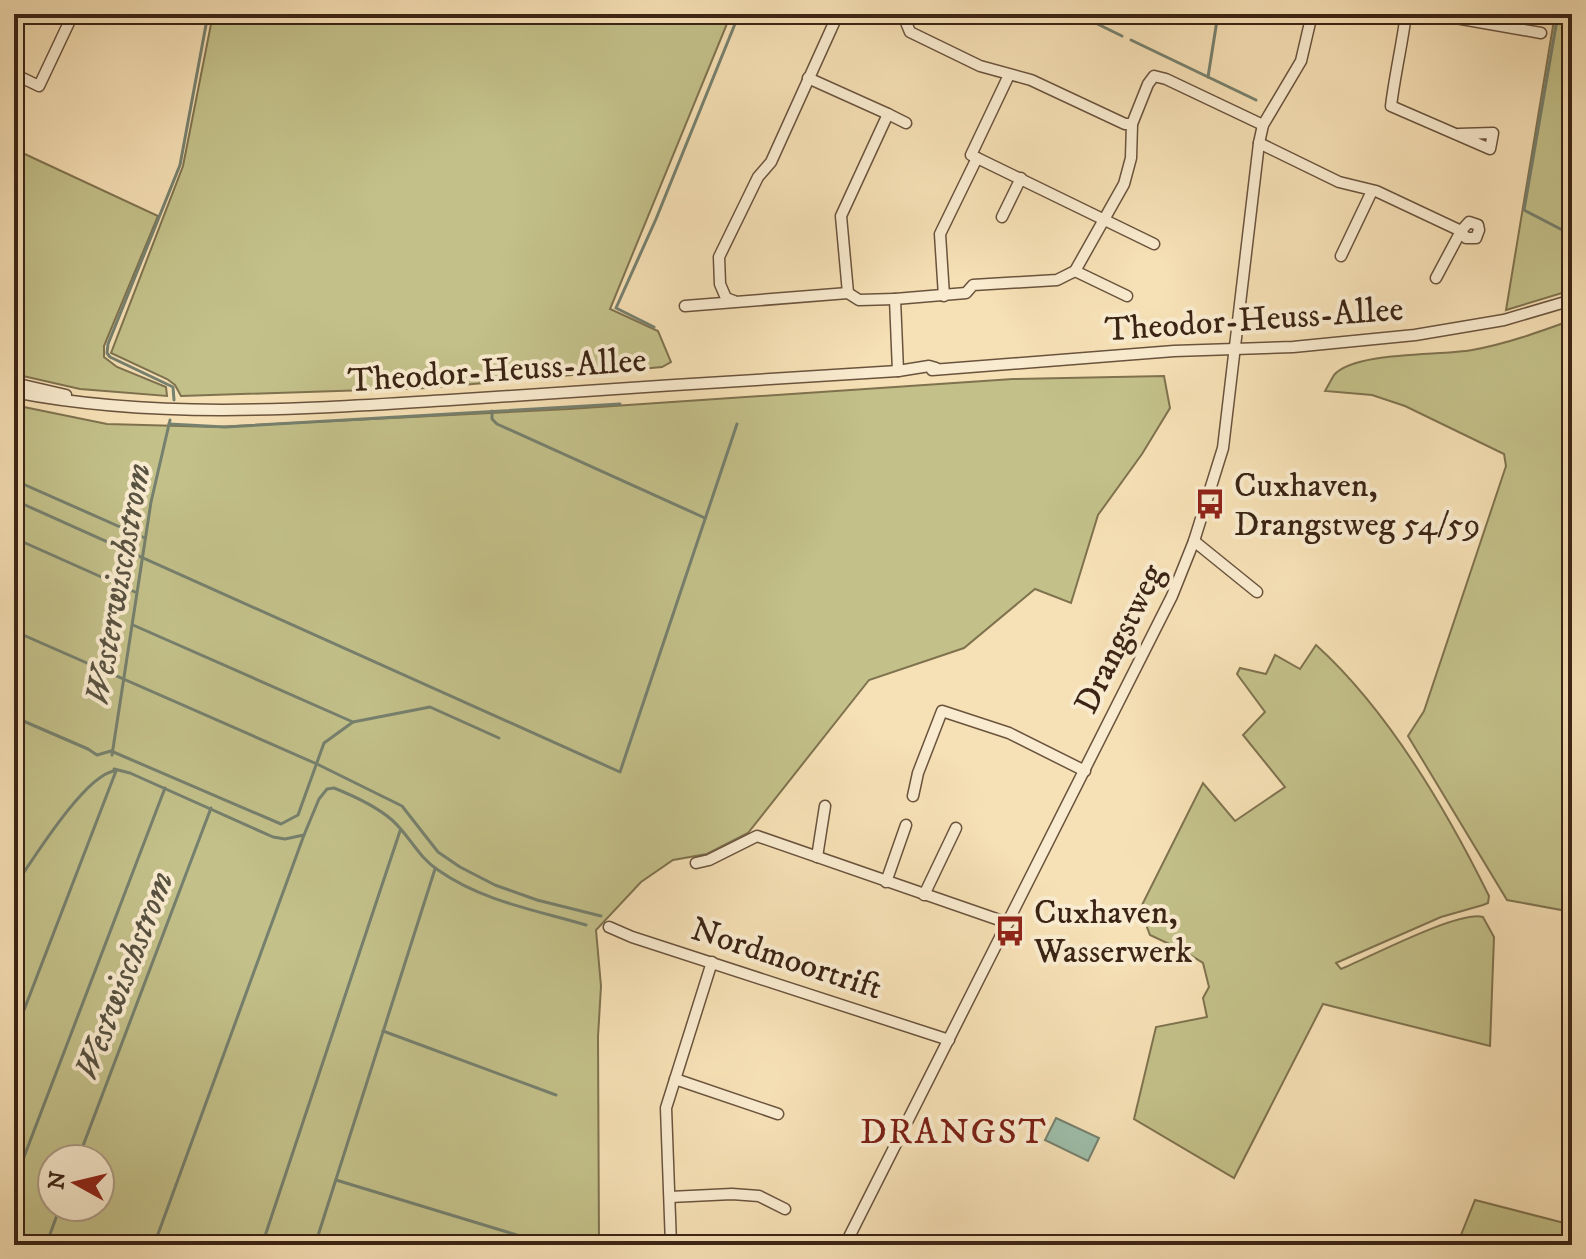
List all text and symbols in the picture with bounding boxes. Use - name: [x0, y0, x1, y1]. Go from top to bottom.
- street label: Theodor-Heuss-Allee: [1103, 289, 1405, 351]
- street label: Theodor-Heuss-Allee: [346, 340, 648, 402]
- water label: Westerwischstrom: [75, 460, 162, 709]
- place label: Cuxhaven, Drangstweg 54/59: [1234, 465, 1480, 546]
- bus stop icon: Cuxhaven, Drangstweg 54/59: [1193, 487, 1227, 521]
- street label: Drangstweg: [1066, 557, 1174, 721]
- water label: Westwischstrom: [64, 865, 185, 1087]
- place label: Cuxhaven, Wasserwerk: [1033, 892, 1193, 973]
- street label: Nordmoortrift: [686, 908, 887, 1010]
- bus stop icon: Cuxhaven, Wasserwerk: [993, 914, 1027, 948]
- district label: DRANGST: [860, 1110, 1048, 1155]
- north arrow: [36, 1143, 116, 1223]
- text: N: [43, 1170, 72, 1191]

